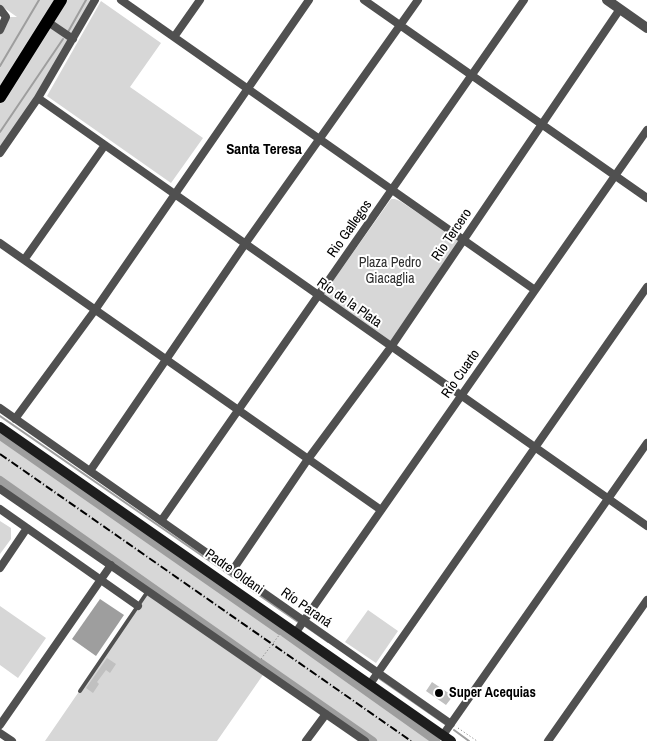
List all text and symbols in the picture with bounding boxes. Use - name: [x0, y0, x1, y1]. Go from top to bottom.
- district label: Santa Teresa: [226, 141, 302, 159]
- street label: Rio Gallegos: [324, 197, 376, 261]
- street label: Rio Tercero: [428, 206, 476, 264]
- park label: Plaza Pedro Giacaglia: [359, 255, 421, 288]
- street label: Río de la Plata: [313, 275, 385, 331]
- street label: Río Cuarto: [438, 346, 484, 402]
- street label: Padre Oldani: [201, 546, 267, 598]
- street label: Río Paraná: [277, 584, 335, 632]
- place label: Super Acequias: [449, 685, 536, 701]
- marker: Super Acequias: [433, 687, 445, 699]

